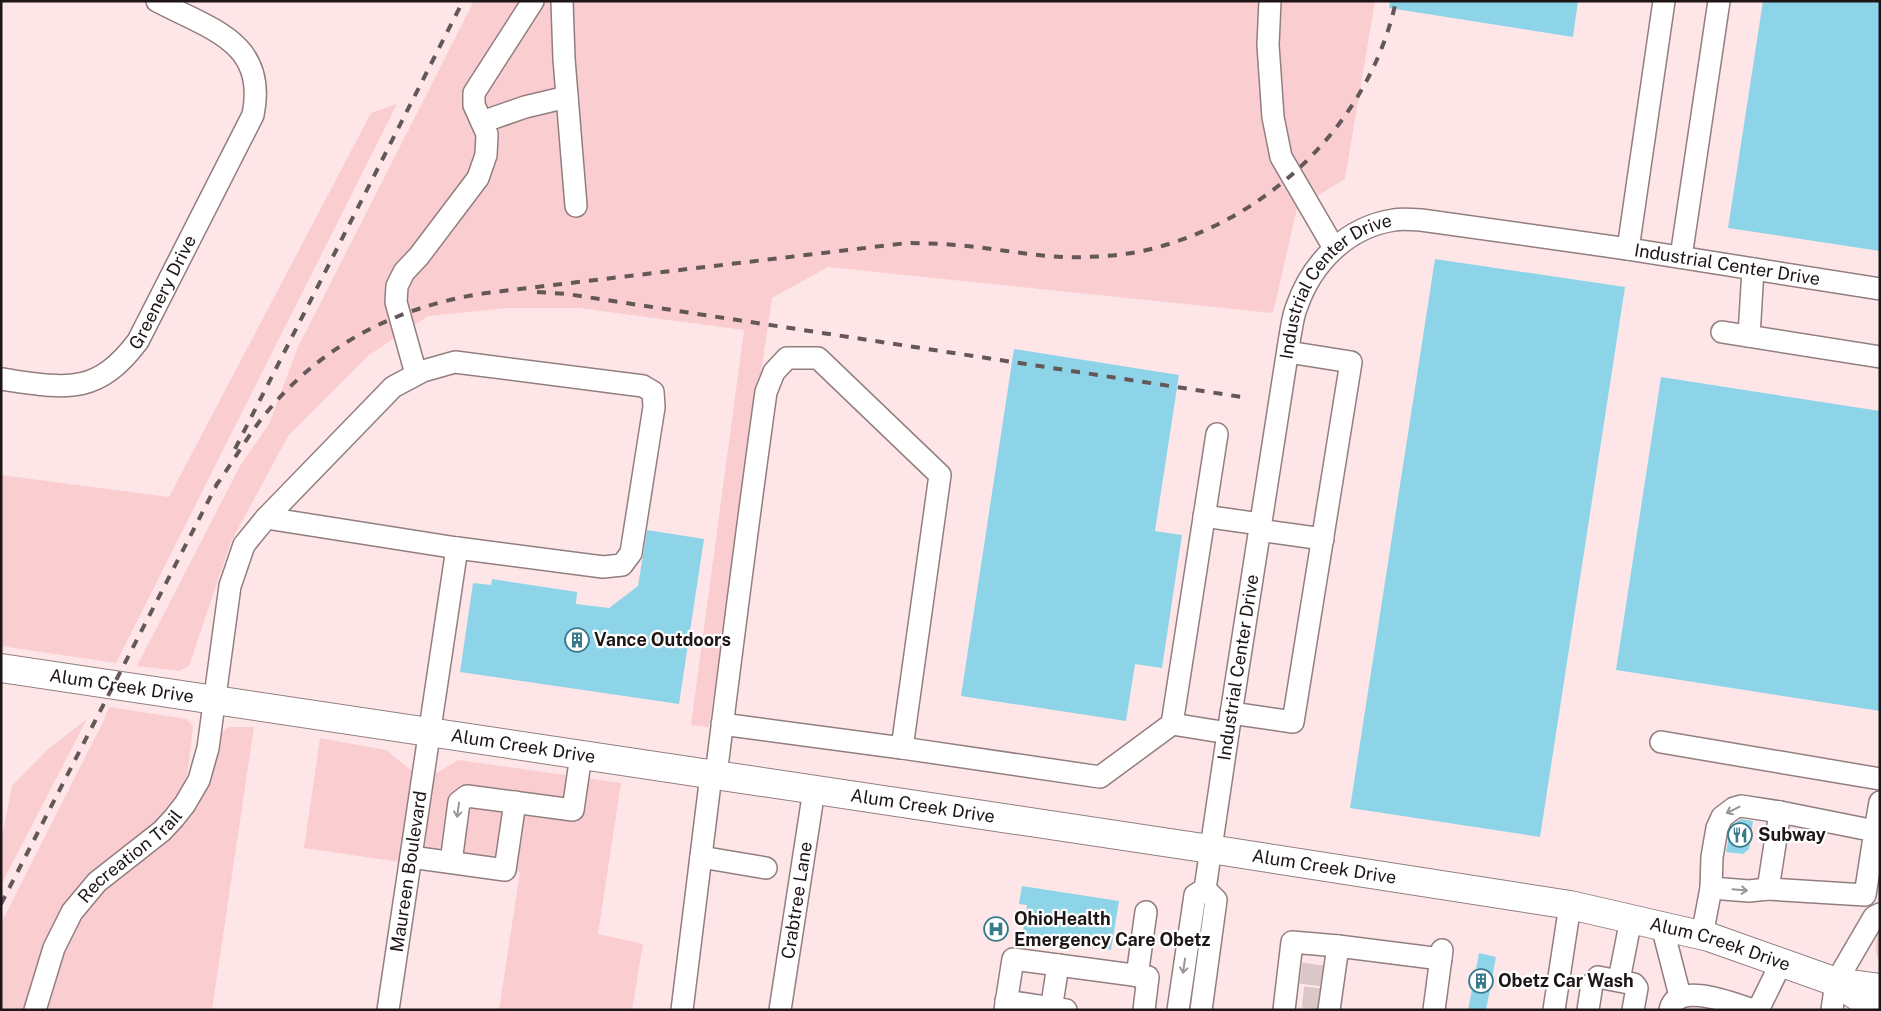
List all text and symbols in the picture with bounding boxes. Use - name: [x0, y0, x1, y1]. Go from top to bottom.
- street label: Industrial Center Drive: [1276, 210, 1394, 361]
- street label: Greenery Drive: [124, 231, 200, 354]
- street label: Industrial Center Drive: [1633, 239, 1822, 289]
- street label: Industrial Center Drive: [1213, 573, 1263, 762]
- building icon: Vance Outdoors: [564, 627, 590, 653]
- place label: Vance Outdoors: [594, 629, 731, 650]
- street label: Alum Creek Drive: [48, 664, 195, 707]
- street label: Alum Creek Drive: [450, 725, 597, 767]
- street label: Alum Creek Drive: [849, 784, 996, 827]
- street label: Maureen Boulevard: [386, 789, 431, 954]
- one-way arrow: [453, 802, 463, 818]
- street label: Recreation Trail: [73, 805, 186, 907]
- one-way arrow: [1725, 805, 1740, 815]
- restaurant icon: Subway: [1727, 822, 1753, 848]
- place label: Subway: [1758, 824, 1826, 845]
- street label: Crabtree Lane: [777, 840, 816, 960]
- street label: Alum Creek Drive: [1251, 845, 1398, 888]
- one-way arrow: [1732, 885, 1748, 895]
- place label: OhioHealth Emergency Care Obetz: [1014, 908, 1210, 950]
- street label: Alum Creek Drive: [1648, 913, 1793, 975]
- hospital icon: OhioHealth Emergency Care Obetz: [983, 916, 1009, 942]
- one-way arrow: [1179, 958, 1189, 974]
- building icon: Obetz Car Wash: [1468, 968, 1494, 994]
- place label: Obetz Car Wash: [1498, 970, 1634, 991]

